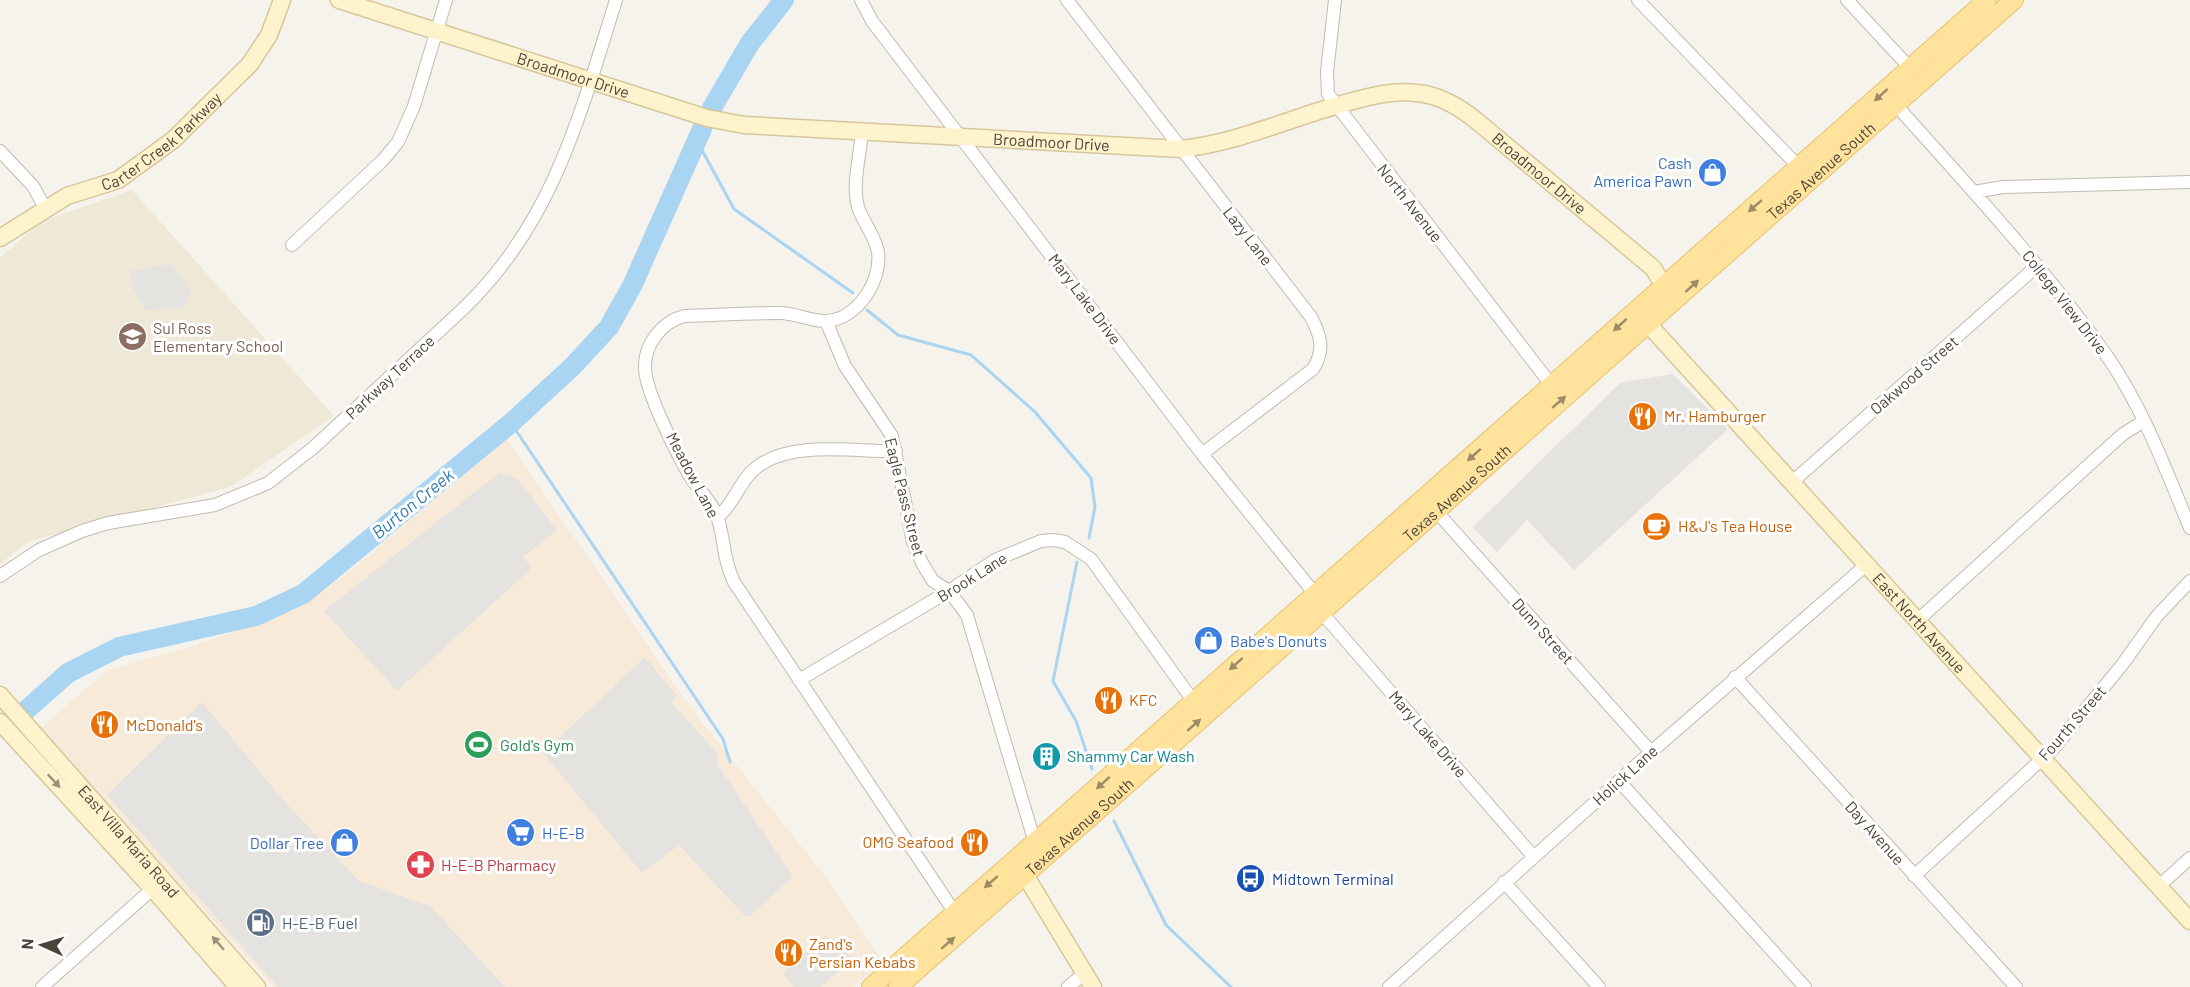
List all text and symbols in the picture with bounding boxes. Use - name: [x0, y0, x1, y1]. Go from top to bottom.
- street label: Broadmoor Drive: [515, 48, 632, 102]
- street label: Carter Creek Parkway: [99, 87, 225, 194]
- one-way arrow: [1873, 88, 1888, 102]
- street label: Texas Avenue South: [1762, 118, 1879, 223]
- street label: Broadmoor Drive: [1489, 128, 1591, 217]
- street label: Broadmoor Drive: [993, 129, 1110, 154]
- place label: Cash America Pawn: [1593, 153, 1692, 190]
- shop icon: Cash America Pawn: [1697, 156, 1729, 188]
- street label: North Avenue: [1374, 160, 1447, 246]
- one-way arrow: [1748, 199, 1763, 212]
- street label: Lazy Lane: [1220, 203, 1277, 269]
- street label: College View Drive: [2019, 246, 2112, 358]
- street label: Mary Lake Drive: [1045, 250, 1126, 348]
- one-way arrow: [1684, 280, 1699, 293]
- place label: Sul Ross Elementary School: [153, 318, 283, 355]
- one-way arrow: [1613, 318, 1628, 331]
- school or university icon: Sul Ross Elementary School: [116, 321, 148, 353]
- street label: Parkway Terrace: [341, 331, 438, 423]
- street label: Oakwood Street: [1866, 331, 1962, 418]
- one-way arrow: [1551, 396, 1566, 409]
- restaurant icon: Mr. Hamburger: [1627, 400, 1659, 432]
- place label: Mr. Hamburger: [1664, 406, 1766, 425]
- street label: Meadow Lane: [663, 429, 724, 521]
- street label: Eagle Pass Street: [882, 436, 929, 558]
- street label: Texas Avenue South: [1398, 440, 1515, 545]
- one-way arrow: [1467, 448, 1482, 462]
- water label: Burton Creek: [367, 463, 458, 543]
- cafe icon: H&J's Tea House: [1641, 510, 1673, 542]
- place label: H&J's Tea House: [1678, 516, 1793, 535]
- street label: Brook Lane: [933, 548, 1010, 605]
- street label: East North Avenue: [1869, 568, 1970, 677]
- street label: Dunn Street: [1509, 594, 1578, 668]
- shop icon: Babe's Donuts: [1193, 625, 1225, 657]
- place label: Babe's Donuts: [1230, 631, 1327, 650]
- one-way arrow: [1229, 657, 1244, 670]
- street label: Fourth Street: [2034, 681, 2109, 764]
- restaurant icon: KFC: [1092, 684, 1124, 716]
- street label: Mary Lake Drive: [1386, 686, 1471, 781]
- place label: KFC: [1129, 690, 1158, 709]
- restaurant icon: McDonald's: [89, 709, 121, 741]
- place label: McDonald's: [126, 715, 203, 734]
- one-way arrow: [1186, 719, 1202, 732]
- sports icon: Gold's Gym: [463, 729, 495, 761]
- place label: Gold's Gym: [500, 735, 574, 754]
- building icon: Shammy Car Wash: [1030, 740, 1062, 772]
- street label: Holick Lane: [1588, 741, 1661, 809]
- place label: Shammy Car Wash: [1067, 746, 1195, 765]
- one-way arrow: [47, 773, 60, 788]
- street label: Texas Avenue South: [1021, 773, 1137, 879]
- one-way arrow: [1096, 776, 1111, 789]
- street label: East Villa Maria Road: [75, 781, 184, 901]
- street label: Day Avenue: [1842, 797, 1909, 868]
- supermarket icon: H-E-B: [505, 817, 537, 849]
- place label: H-E-B: [542, 823, 585, 842]
- restaurant icon: OMG Seafood: [959, 826, 991, 858]
- shop icon: Dollar Tree: [329, 827, 361, 859]
- place label: OMG Seafood: [863, 832, 954, 851]
- place label: Dollar Tree: [250, 833, 324, 852]
- pharmacy icon: H-E-B Pharmacy: [404, 849, 436, 881]
- place label: H-E-B Pharmacy: [441, 855, 557, 874]
- bus stop icon: Midtown Terminal: [1235, 863, 1267, 895]
- place label: Midtown Terminal: [1272, 869, 1394, 888]
- one-way arrow: [984, 875, 999, 888]
- fuel station icon: H-E-B Fuel: [245, 907, 277, 939]
- place label: H-E-B Fuel: [282, 913, 358, 932]
- north arrow: [12, 915, 72, 975]
- place label: Zand's Persian Kebabs: [809, 934, 916, 971]
- one-way arrow: [212, 936, 225, 951]
- restaurant icon: Zand's Persian Kebabs: [772, 937, 804, 969]
- one-way arrow: [940, 937, 955, 950]
- text: N: [17, 938, 36, 950]

